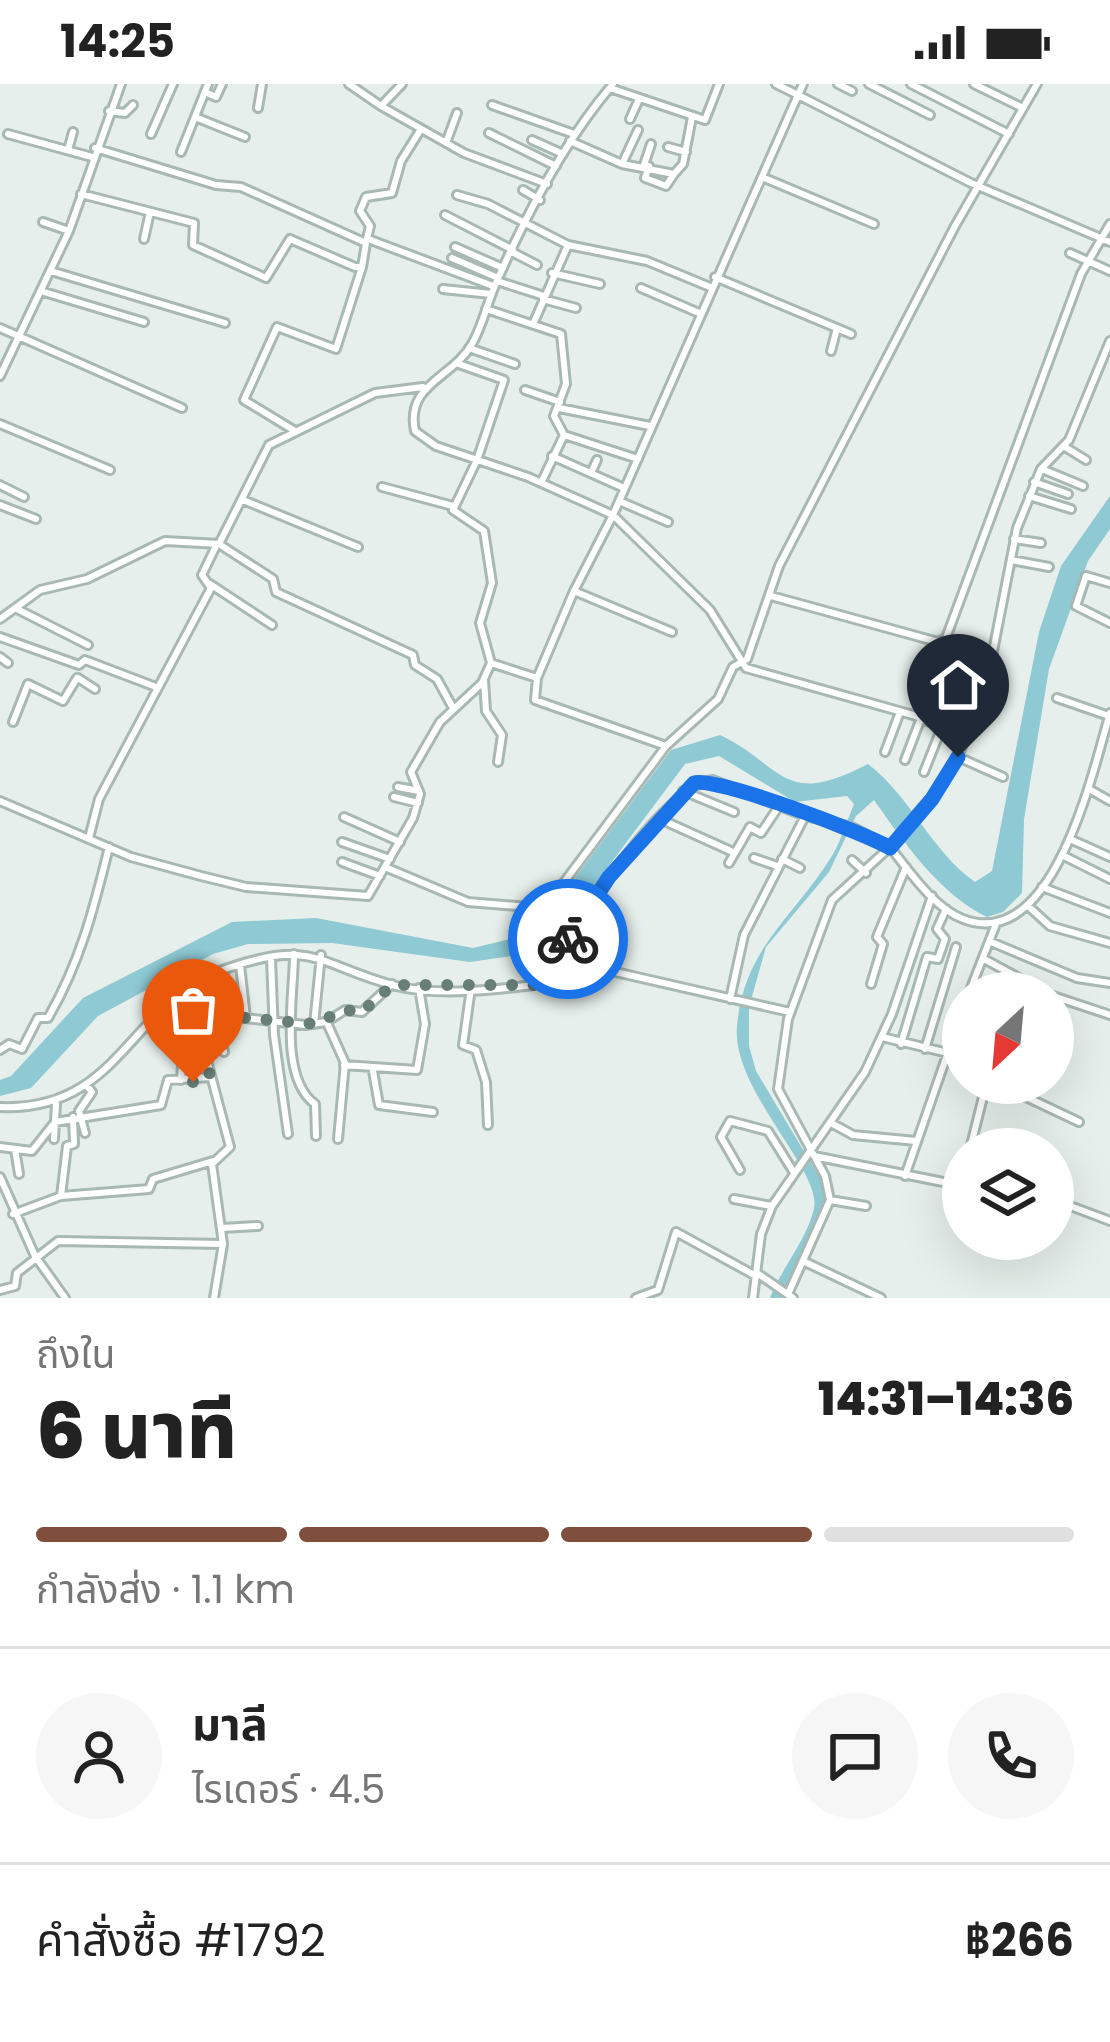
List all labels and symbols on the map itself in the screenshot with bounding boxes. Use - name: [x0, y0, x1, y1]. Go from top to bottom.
- pin: [907, 634, 1009, 757]
- courier: [508, 879, 628, 999]
- pin: [142, 959, 244, 1082]
- north arrow: [942, 972, 1074, 1104]

